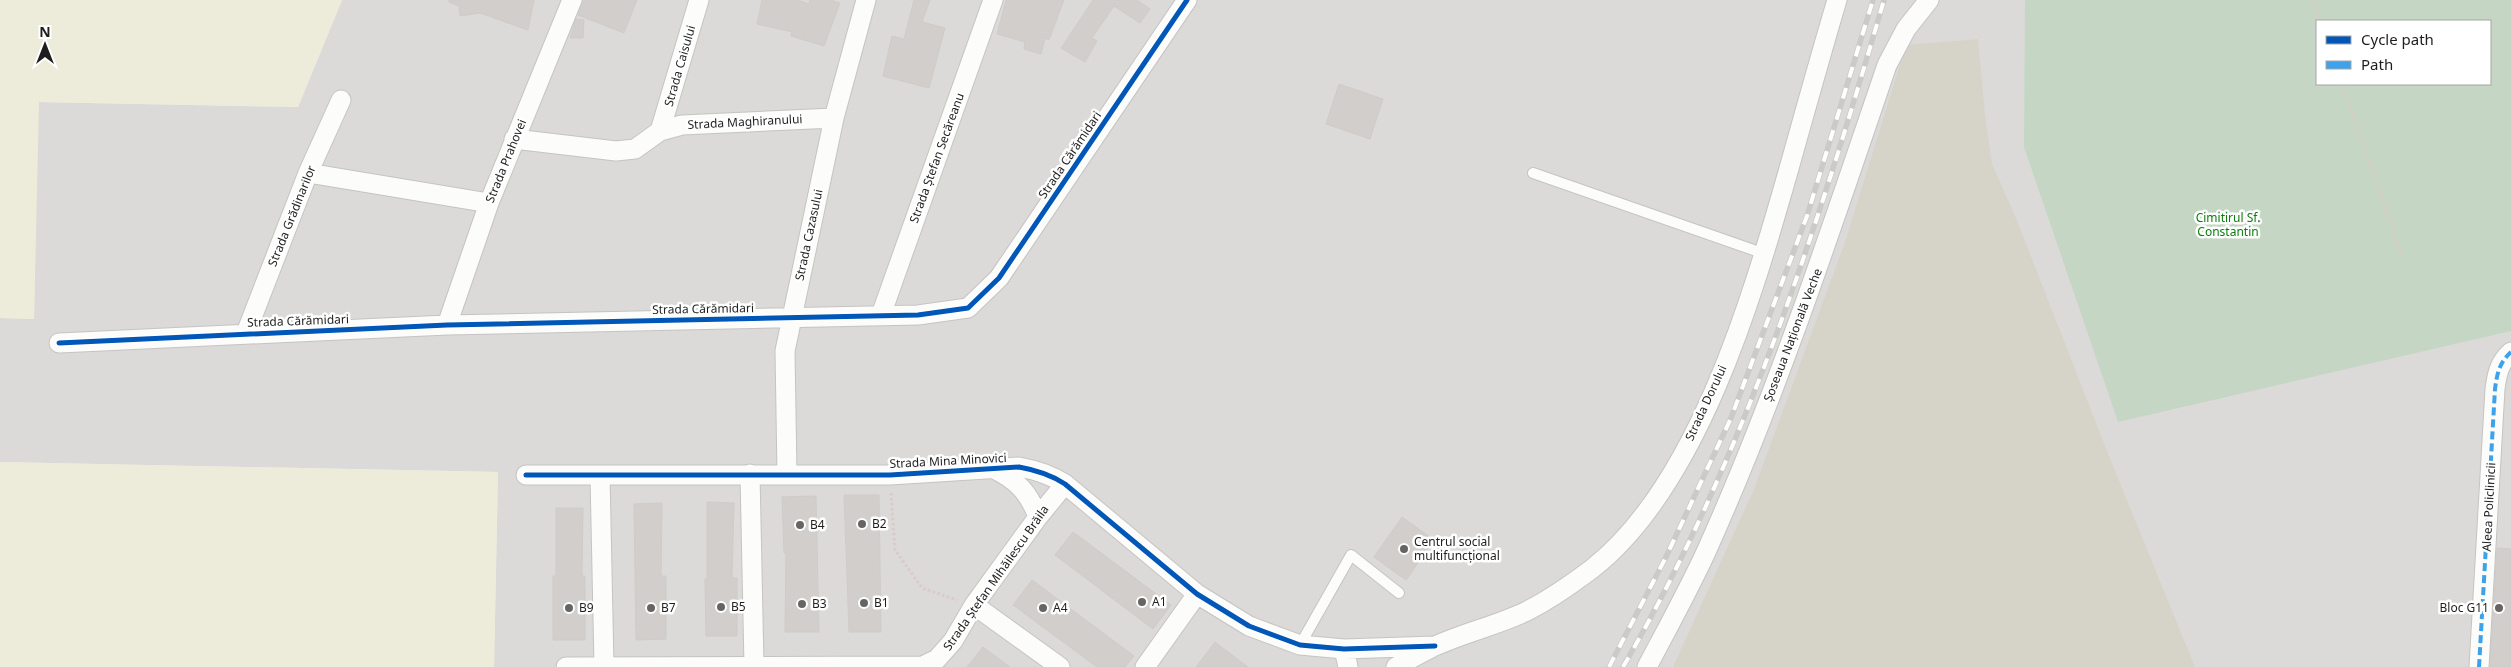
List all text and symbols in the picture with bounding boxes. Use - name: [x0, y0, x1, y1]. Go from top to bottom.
- north arrow: [20, 20, 70, 70]
- legend: [2316, 20, 2491, 85]
- text: N: [39, 22, 51, 41]
- street label: Strada Caisului: [660, 23, 699, 108]
- text: Cycle path: [2361, 29, 2434, 49]
- text: Path: [2361, 54, 2393, 74]
- street label: Strada Ștefan Secăreanu: [905, 90, 968, 225]
- street label: Strada Cărămidari: [1034, 108, 1105, 202]
- street label: Strada Maghiranului: [687, 110, 803, 133]
- street label: Strada Prahovei: [481, 116, 530, 205]
- street label: Strada Grădinarilor: [263, 163, 320, 269]
- street label: Strada Cazasului: [791, 188, 826, 282]
- park label: Cimitirul Sf. Constantin: [2196, 209, 2260, 240]
- street label: Șoseaua Națională Veche: [1759, 265, 1826, 404]
- street label: Strada Cărămidari: [652, 299, 754, 318]
- street label: Strada Cărămidari: [247, 310, 349, 331]
- street label: Strada Dorului: [1681, 362, 1730, 443]
- street label: Strada Mina Minovici: [889, 449, 1007, 472]
- street label: Aleea Policlinicii: [2478, 462, 2499, 552]
- street label: Strada Ștefan Mihăilescu Brăila: [939, 502, 1052, 654]
- place label: B2: [872, 515, 887, 532]
- place label: B4: [810, 516, 825, 533]
- marker: B2: [856, 518, 868, 530]
- marker: B4: [794, 519, 806, 531]
- place label: Centrul social multifuncțional: [1414, 533, 1500, 564]
- marker: Centrul social multifuncțional: [1398, 543, 1410, 555]
- place label: A1: [1152, 593, 1167, 610]
- place label: B1: [874, 594, 889, 611]
- place label: B3: [812, 595, 827, 612]
- marker: A1: [1136, 596, 1148, 608]
- marker: B1: [858, 597, 870, 609]
- place label: B5: [731, 598, 746, 615]
- marker: B3: [796, 598, 808, 610]
- place label: B9: [579, 599, 594, 616]
- place label: B7: [661, 599, 676, 616]
- place label: A4: [1053, 599, 1068, 616]
- place label: Bloc G11: [2439, 599, 2489, 616]
- marker: B5: [715, 601, 727, 613]
- marker: B9: [563, 602, 575, 614]
- marker: B7: [645, 602, 657, 614]
- marker: A4: [1037, 602, 1049, 614]
- marker: Bloc G11: [2493, 602, 2505, 614]

